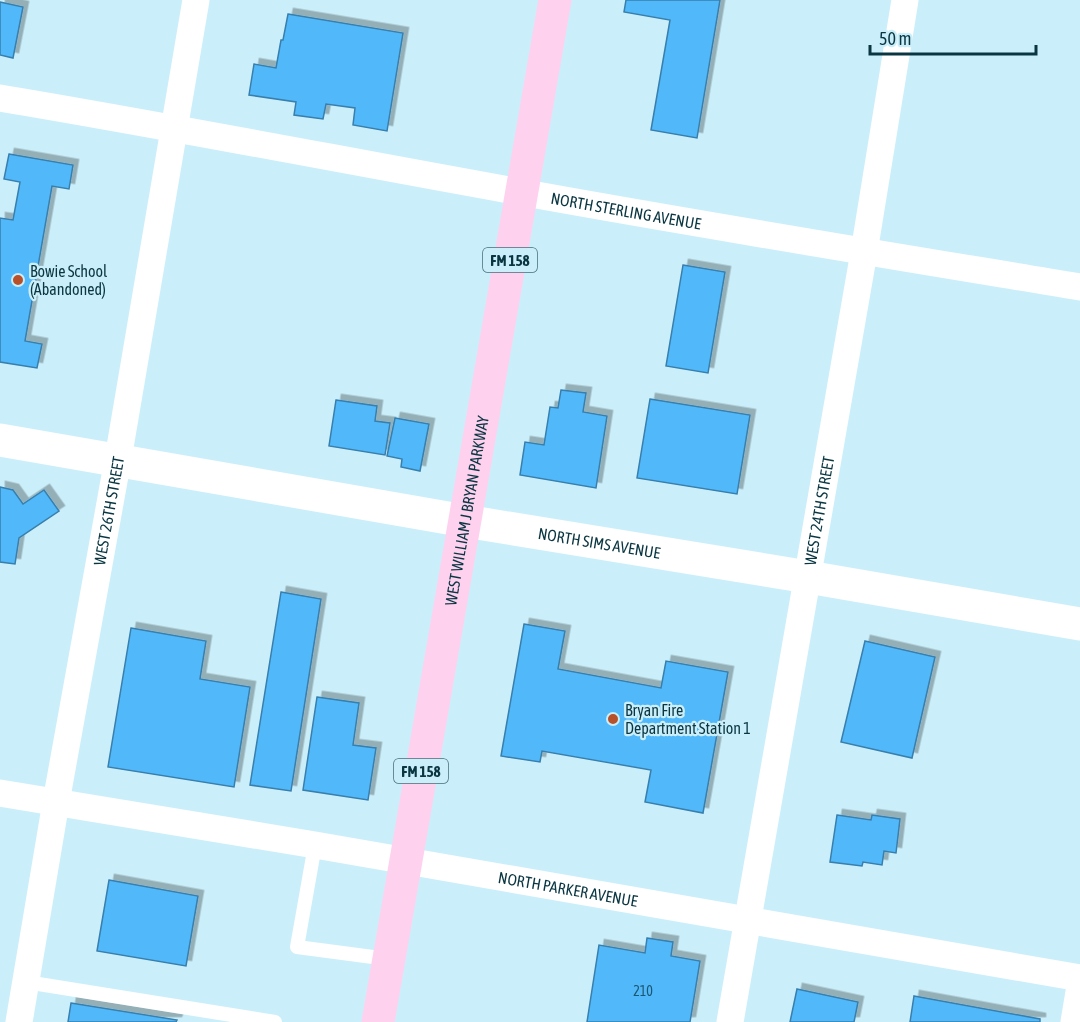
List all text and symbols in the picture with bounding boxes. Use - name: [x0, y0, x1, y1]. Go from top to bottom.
- scale bar: [870, 18, 1036, 56]
- text: 50 m: [879, 28, 911, 49]
- street label: NORTH STERLING AVENUE: [549, 189, 703, 233]
- road number: FM 158: [483, 248, 537, 272]
- place label: Bowie School (Abandoned): [30, 262, 108, 299]
- marker: Bowie School (Abandoned): [11, 273, 25, 287]
- street label: WEST WILLIAM J BRYAN PARKWAY: [441, 413, 492, 607]
- street label: WEST 26TH STREET: [90, 455, 127, 567]
- street label: WEST 24TH STREET: [801, 455, 837, 567]
- street label: NORTH SIMS AVENUE: [537, 524, 662, 562]
- place label: Bryan Fire Department Station 1: [625, 701, 751, 738]
- marker: Bryan Fire Department Station 1: [606, 712, 620, 726]
- road number: FM 158: [394, 759, 448, 783]
- street label: NORTH PARKER AVENUE: [497, 868, 639, 910]
- house number: 210: [633, 983, 653, 999]

